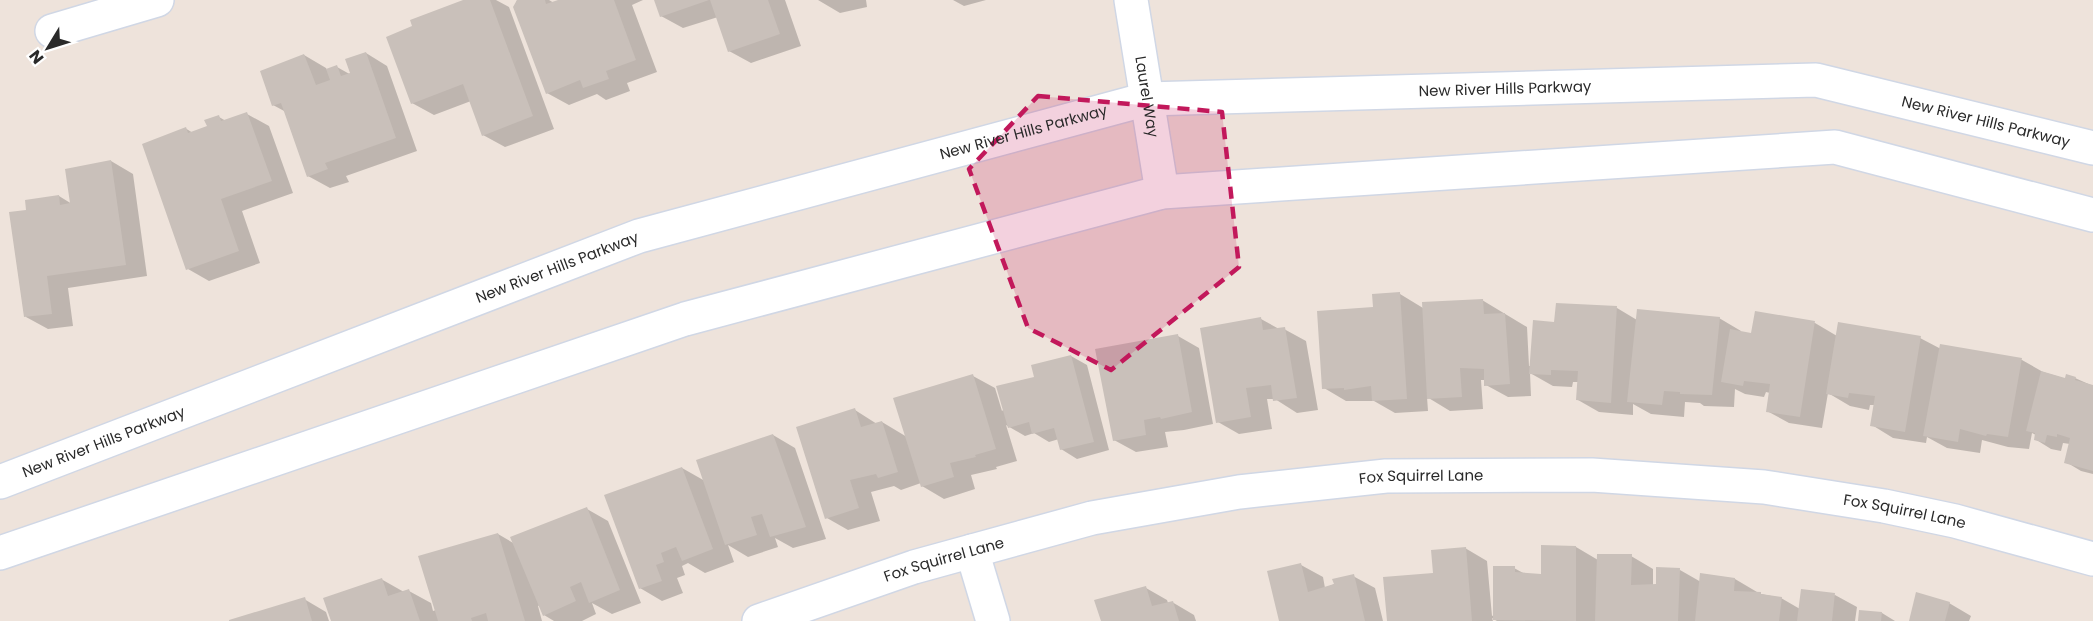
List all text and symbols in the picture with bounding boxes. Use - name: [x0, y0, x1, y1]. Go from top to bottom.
- north arrow: [18, 18, 78, 78]
- text: N: [24, 45, 49, 69]
- street label: Laurel Way: [1130, 54, 1164, 139]
- street label: New River Hills Parkway: [1418, 75, 1592, 101]
- street label: New River Hills Parkway: [1900, 90, 2073, 152]
- street label: New River Hills Parkway: [937, 99, 1110, 164]
- street label: New River Hills Parkway: [473, 226, 642, 308]
- street label: New River Hills Parkway: [19, 401, 188, 482]
- street label: Fox Squirrel Lane: [1358, 465, 1483, 489]
- street label: Fox Squirrel Lane: [1842, 489, 1968, 534]
- street label: Fox Squirrel Lane: [881, 532, 1006, 587]

